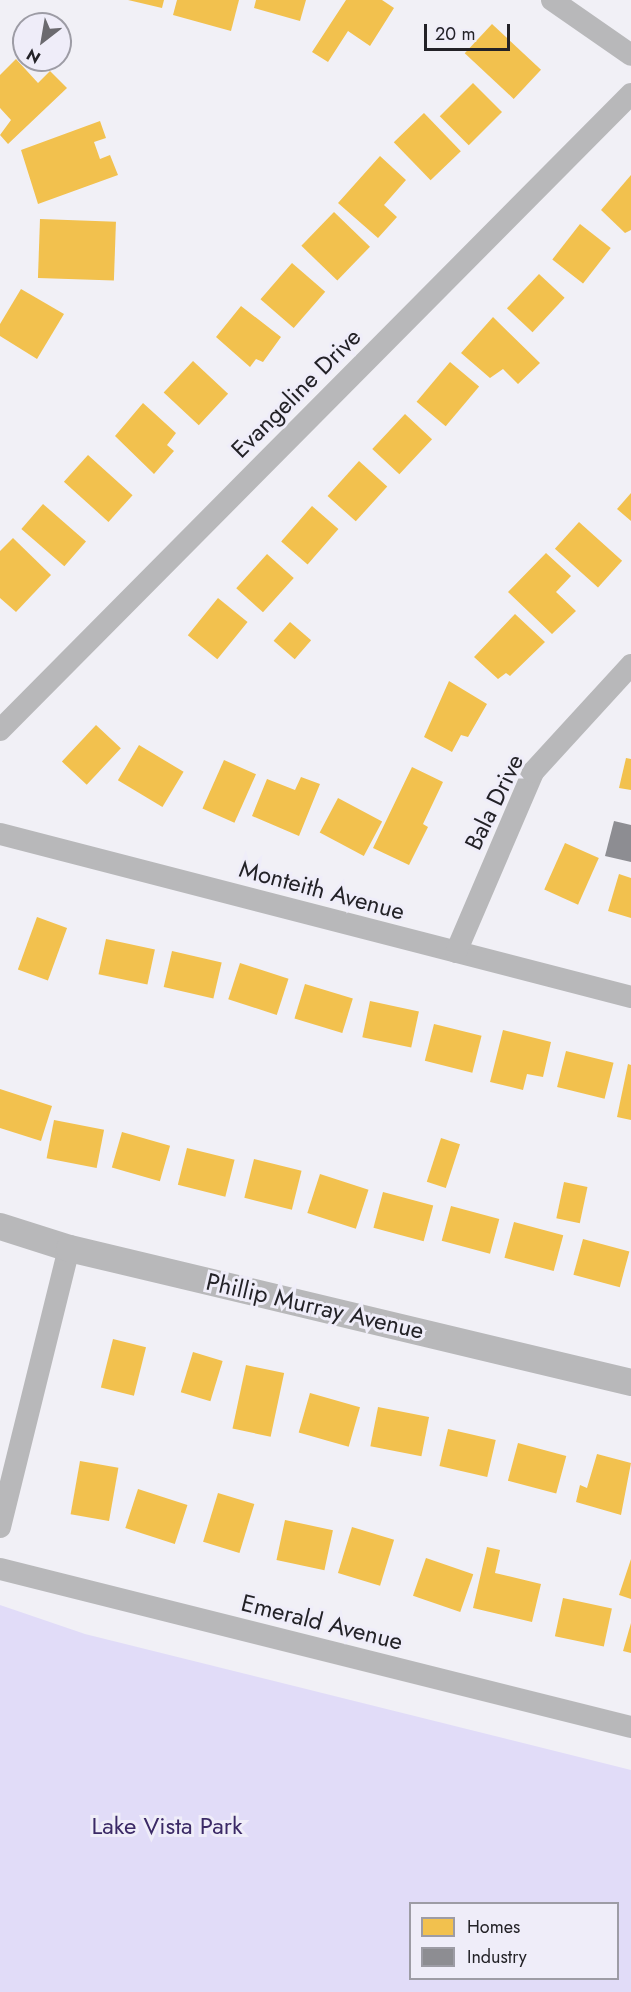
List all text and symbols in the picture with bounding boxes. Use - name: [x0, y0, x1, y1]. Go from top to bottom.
- north arrow: [12, 12, 72, 72]
- scale bar: [427, 12, 512, 50]
- text: 20 m: [435, 21, 475, 47]
- text: N: [22, 43, 45, 69]
- street label: Evangeline Drive: [225, 322, 367, 464]
- street label: Bala Drive: [459, 750, 529, 854]
- street label: Monteith Avenue: [236, 854, 408, 926]
- street label: Phillip Murray Avenue: [203, 1267, 427, 1345]
- street label: Emerald Avenue: [238, 1588, 406, 1656]
- park label: Lake Vista Park: [91, 1812, 243, 1840]
- legend: [409, 1902, 619, 1980]
- text: Homes: [467, 1914, 520, 1940]
- text: Industry: [467, 1944, 527, 1970]

